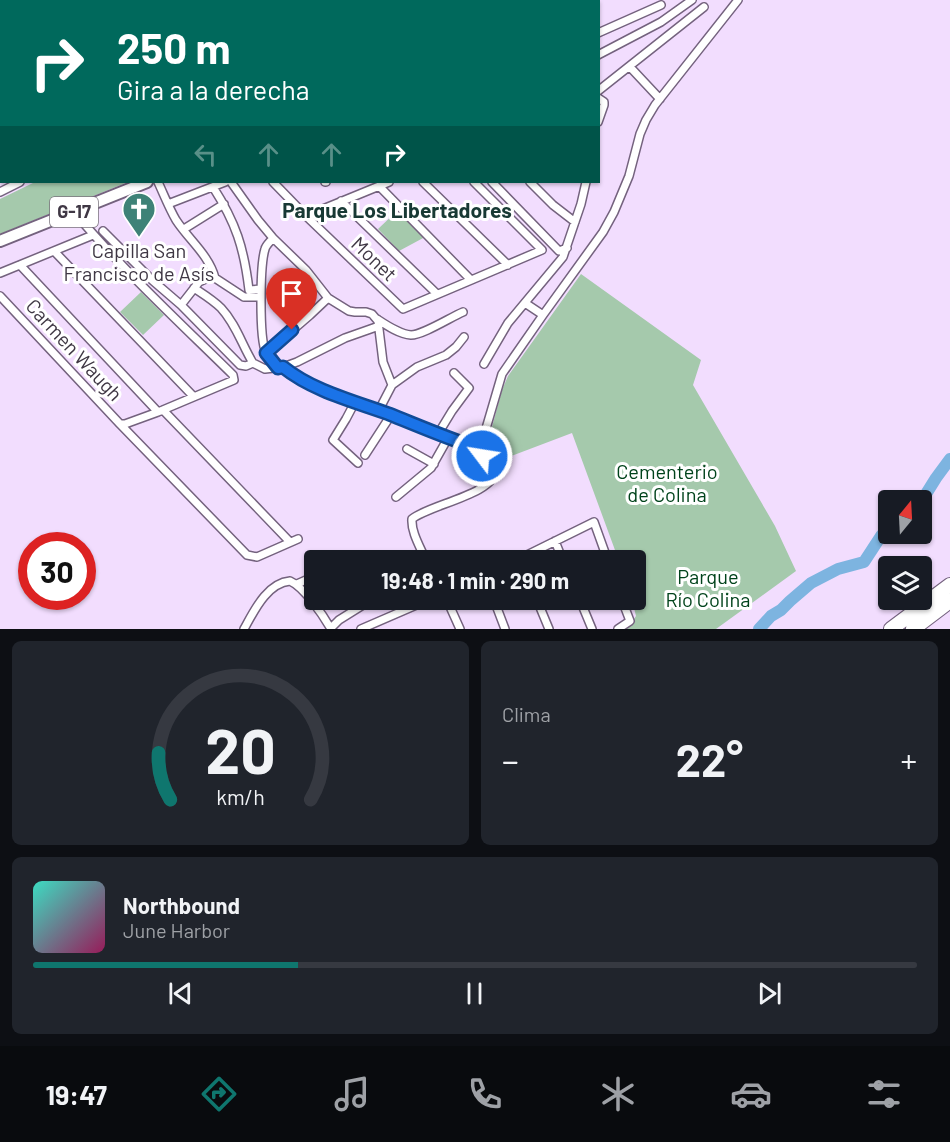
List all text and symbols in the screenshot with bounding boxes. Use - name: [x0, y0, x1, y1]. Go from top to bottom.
- text: 250 m: [117, 22, 231, 72]
- icon: right: [18, 24, 96, 102]
- text: Gira a la derecha: [117, 73, 310, 105]
- icon: left: [189, 138, 222, 171]
- icon: ahead: [252, 138, 285, 171]
- icon: ahead: [315, 138, 348, 171]
- icon: right: [378, 138, 411, 171]
- church icon: Capilla San Francisco de Asís: [121, 191, 157, 238]
- road number: G-17: [50, 197, 98, 227]
- district label: Parque Los Libertadores: [282, 197, 512, 222]
- street label: Monet: [347, 231, 402, 286]
- place label: Capilla San Francisco de Asís: [64, 238, 214, 285]
- pin: [266, 268, 317, 330]
- icon: arrive: [275, 277, 308, 310]
- street label: Carmen Waugh: [21, 293, 128, 405]
- position arrow: [450, 424, 514, 488]
- park label: Cementerio de Colina: [616, 459, 718, 506]
- north arrow: [878, 490, 932, 544]
- map controls: [878, 490, 932, 610]
- speed limit sign: 30: [18, 532, 96, 610]
- button: layers: [878, 556, 932, 610]
- park label: Parque Río Colina: [665, 564, 751, 611]
- text: 19:48 · 1 min · 290 m: [381, 567, 569, 593]
- text: Clima: [502, 702, 551, 726]
- text: 20: [205, 712, 276, 786]
- text: 22°: [676, 732, 743, 786]
- text: −: [502, 740, 519, 780]
- text: +: [900, 740, 917, 780]
- text: km/h: [216, 784, 265, 809]
- text: Northbound: [123, 892, 240, 918]
- text: June Harbor: [123, 918, 230, 942]
- icon: previous: [164, 977, 197, 1010]
- icon: pause: [458, 977, 491, 1010]
- icon: next: [753, 977, 786, 1010]
- icon: directions: [198, 1073, 240, 1115]
- icon: music: [331, 1073, 373, 1115]
- icon: phone: [464, 1073, 506, 1115]
- icon: climate: [597, 1073, 639, 1115]
- icon: car: [730, 1073, 772, 1115]
- icon: filters: [863, 1073, 905, 1115]
- text: 19:47: [45, 1078, 107, 1110]

